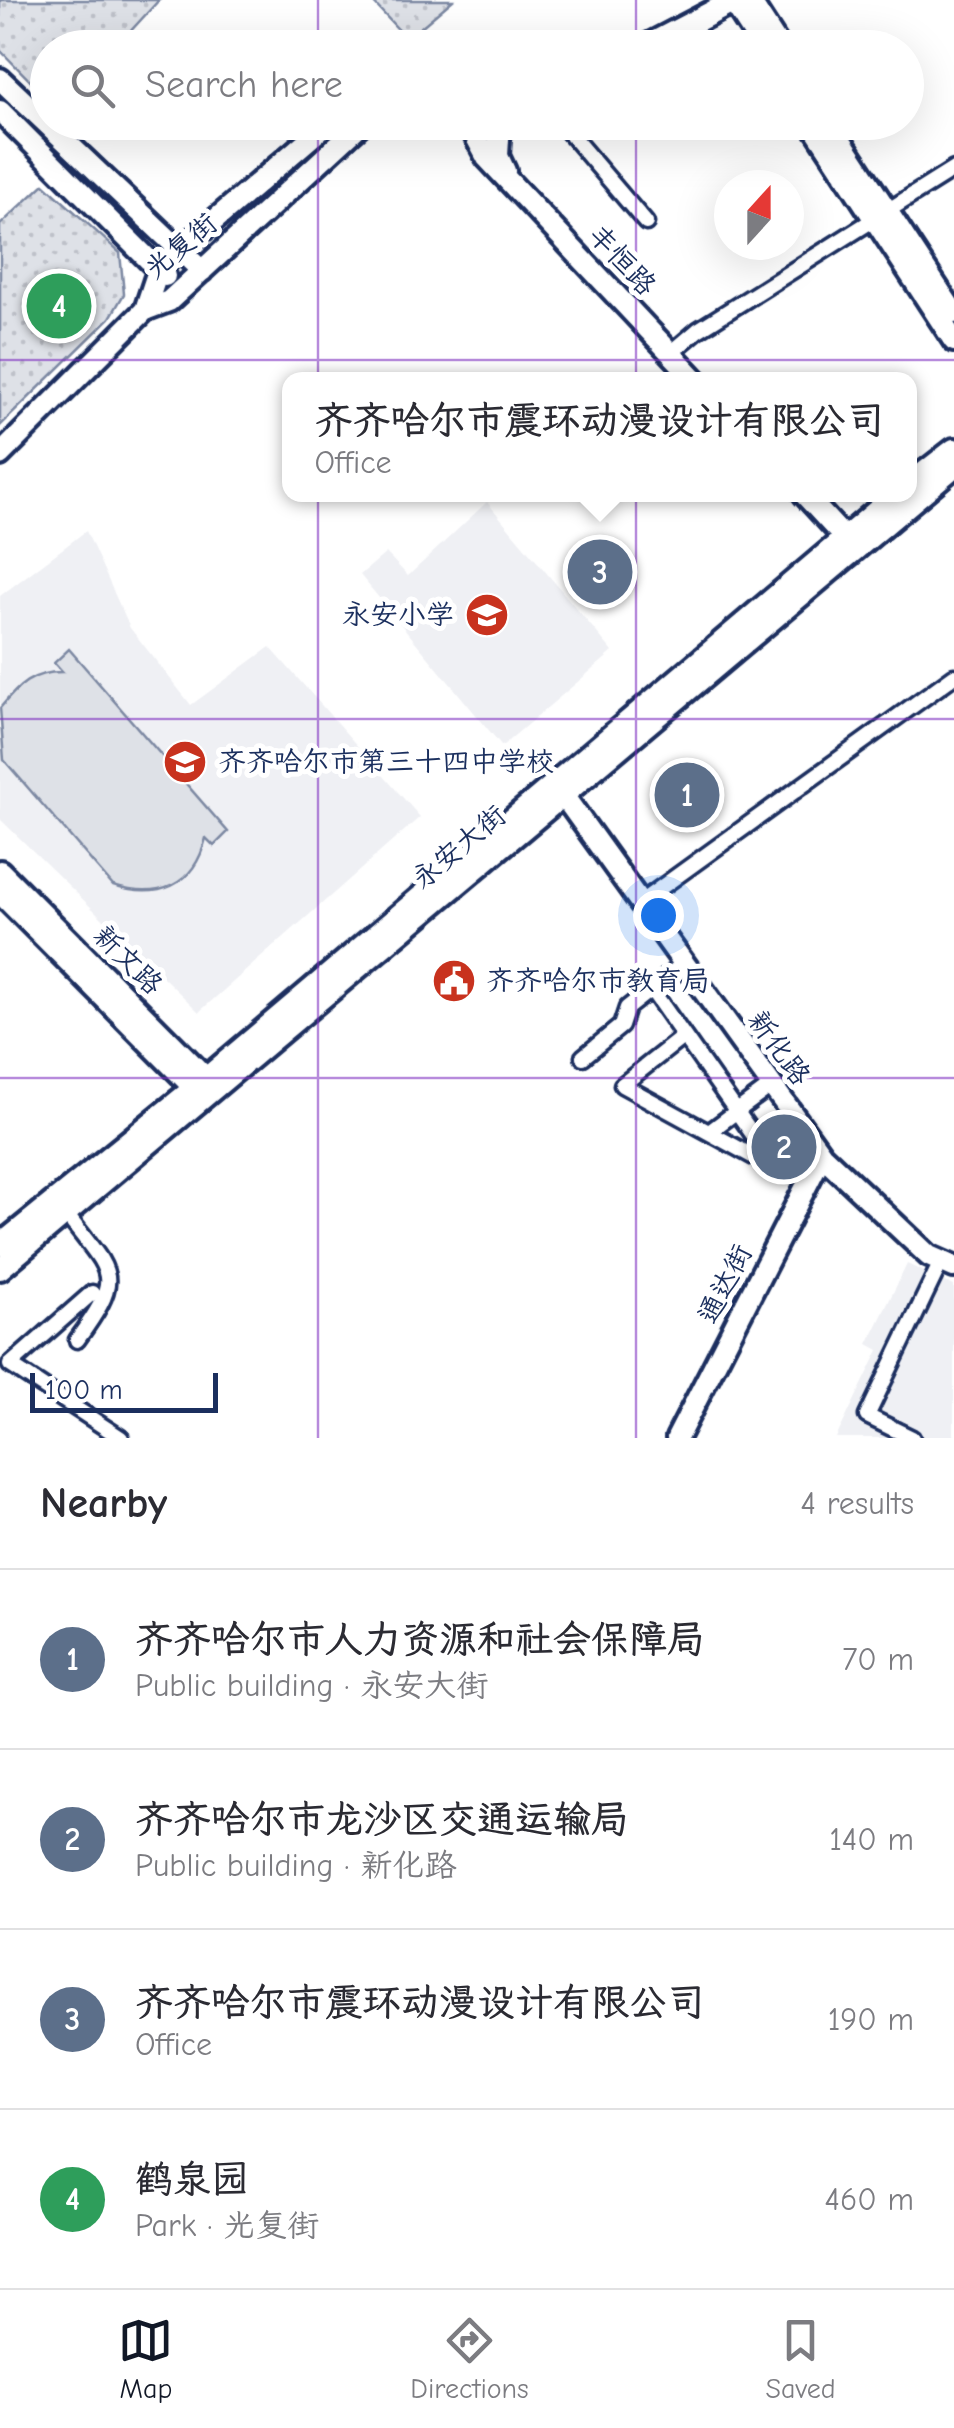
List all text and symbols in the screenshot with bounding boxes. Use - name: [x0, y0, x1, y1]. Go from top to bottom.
- search box: [30, 30, 924, 140]
- icon: search: [65, 58, 120, 113]
- text: Search here: [145, 63, 343, 107]
- north arrow: [714, 170, 804, 260]
- street label: 光复街: [139, 207, 223, 285]
- street label: 丰恒路: [582, 218, 662, 302]
- pin: 4: [27, 268, 92, 344]
- popup: [282, 372, 917, 502]
- text: 齐齐哈尔市震环动漫设计有限公司: [314, 399, 885, 443]
- text: Office: [314, 444, 392, 481]
- pin: 3: [568, 534, 632, 610]
- school or university icon: 永安小学: [464, 592, 510, 638]
- place label: 永安小学: [342, 599, 454, 631]
- school or university icon: 齐齐哈尔市第三十四中学校: [162, 739, 208, 785]
- place label: 齐齐哈尔市第三十四中学校: [218, 746, 554, 778]
- pin: 1: [654, 758, 720, 832]
- street label: 永安大街: [406, 799, 512, 895]
- your location: [633, 890, 684, 941]
- street label: 新文路: [87, 919, 169, 1001]
- public building icon: 齐齐哈尔市教育局: [431, 958, 477, 1004]
- place label: 齐齐哈尔市教育局: [486, 965, 710, 997]
- street label: 新化路: [741, 1005, 817, 1091]
- pin: 2: [752, 1110, 816, 1184]
- street label: 通达街: [692, 1239, 758, 1329]
- scale bar: [30, 1368, 218, 1412]
- text: 100 m: [45, 1374, 123, 1406]
- text: Nearby: [40, 1479, 167, 1528]
- text: 4 results: [801, 1485, 914, 1522]
- text: 齐齐哈尔市人力资源和社会保障局: [135, 1618, 705, 1662]
- text: 1: [66, 1641, 79, 1678]
- text: 70 m: [842, 1641, 914, 1678]
- text: Public building · 永安大街: [135, 1667, 488, 1704]
- text: 齐齐哈尔市龙沙区交通运输局: [135, 1798, 629, 1842]
- text: 2: [65, 1821, 80, 1858]
- text: 140 m: [829, 1821, 914, 1858]
- text: Public building · 新化路: [135, 1847, 456, 1884]
- text: 齐齐哈尔市震环动漫设计有限公司: [135, 1981, 705, 2025]
- text: 3: [65, 2001, 80, 2038]
- text: 190 m: [828, 2001, 914, 2038]
- text: Office: [135, 2026, 212, 2063]
- text: 鹤泉园: [135, 2158, 249, 2202]
- text: 4: [65, 2181, 80, 2218]
- text: 460 m: [825, 2181, 914, 2218]
- text: Park · 光复街: [135, 2207, 319, 2244]
- tab: Map: [118, 2313, 173, 2405]
- tab: Directions: [410, 2313, 529, 2405]
- tab: Saved: [766, 2313, 836, 2405]

